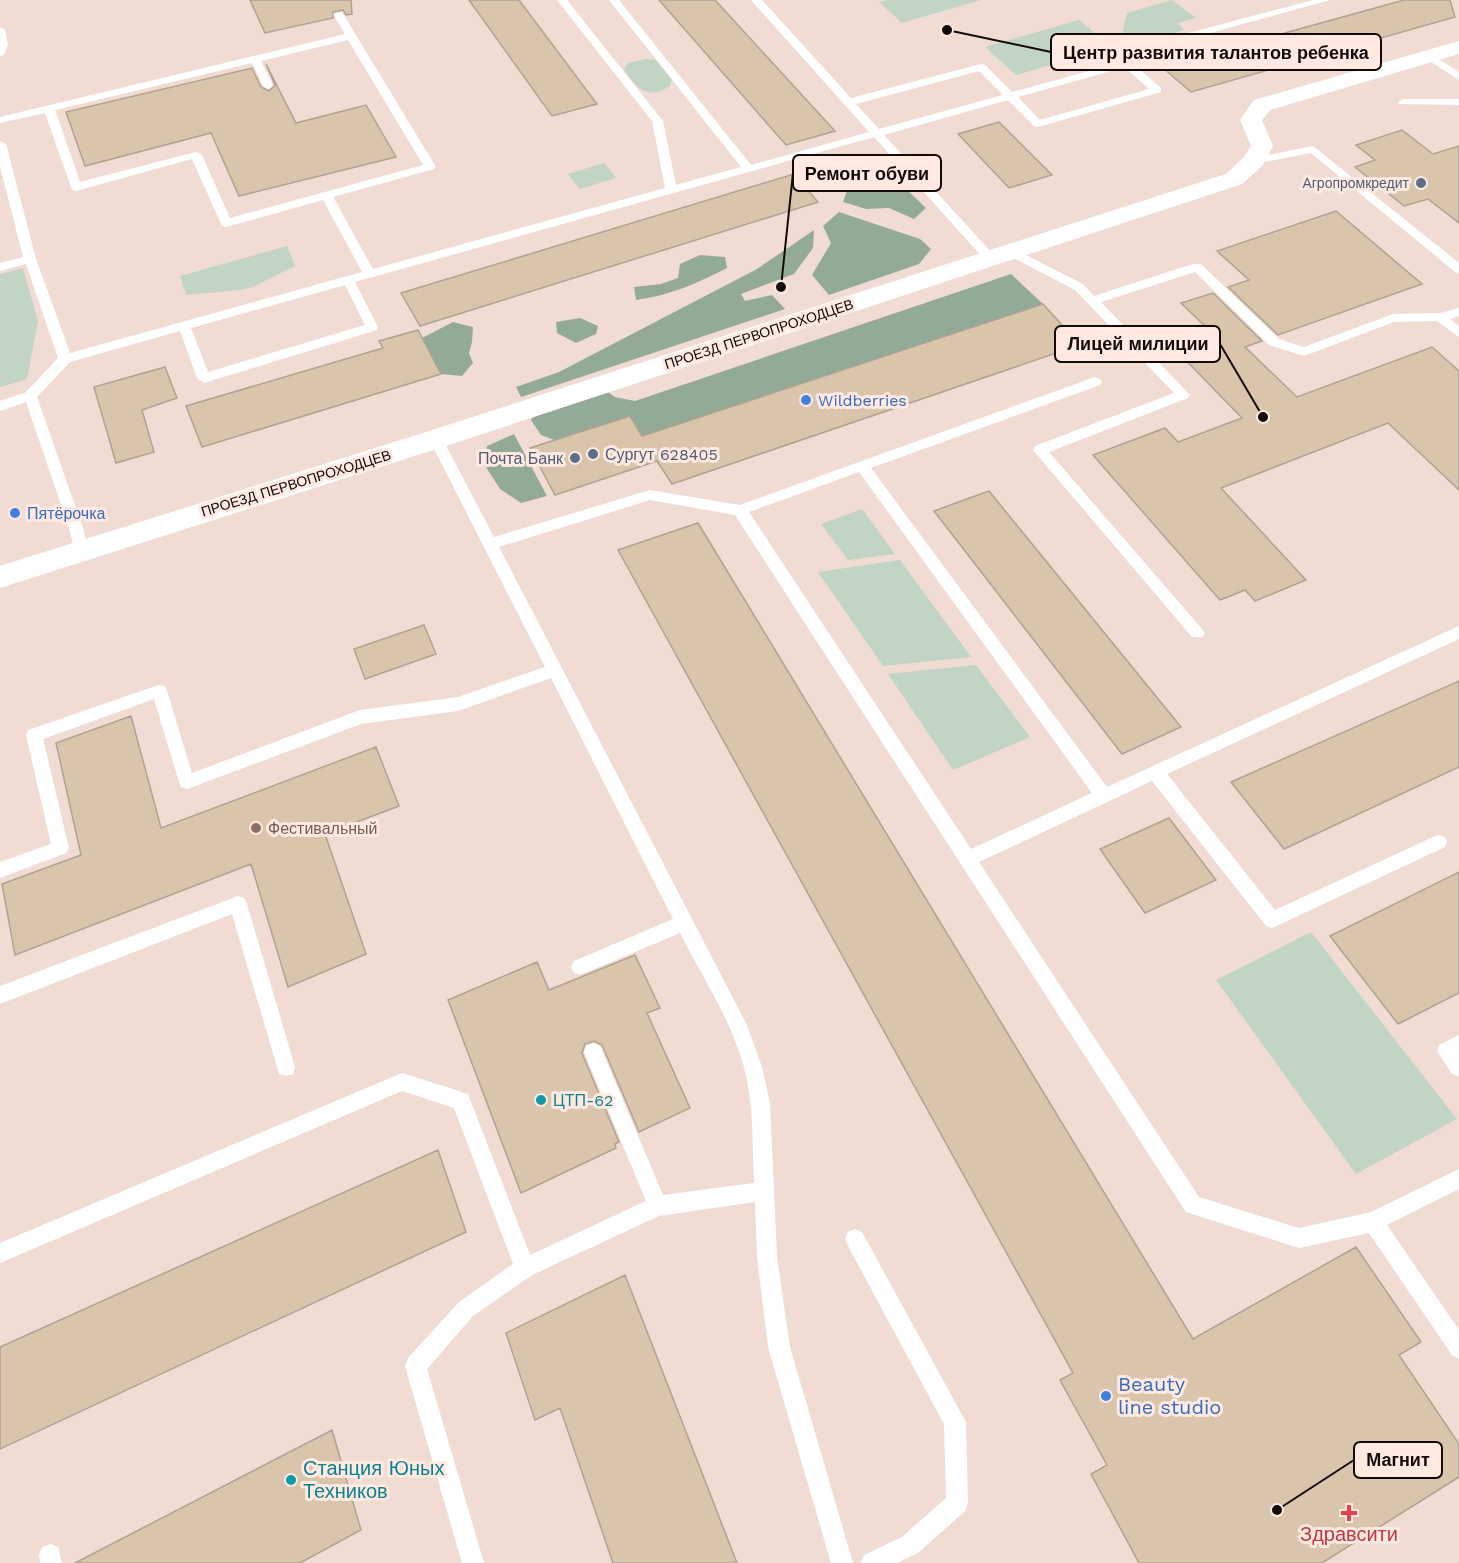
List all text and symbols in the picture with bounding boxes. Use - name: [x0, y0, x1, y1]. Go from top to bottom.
- callout: Центр развития талантов ребенка: [1051, 34, 1381, 70]
- text: Центр развития талантов ребенка: [1063, 42, 1370, 63]
- callout: Ремонт обуви: [793, 155, 941, 191]
- text: Ремонт обуви: [805, 163, 929, 184]
- place label: Агропромкредит: [1302, 175, 1410, 191]
- marker: Агропромкредит: [1414, 176, 1428, 190]
- street label: ПРОЕЗД ПЕРВОПРОХОДЦЕВ: [663, 296, 855, 372]
- callout: Лицей милиции: [1055, 326, 1220, 362]
- text: Лицей милиции: [1067, 333, 1209, 354]
- place label: Wildberries: [818, 391, 907, 410]
- marker: Wildberries: [799, 393, 813, 407]
- place label: Сургут 628405: [605, 445, 718, 464]
- street label: ПРОЕЗД ПЕРВОПРОХОДЦЕВ: [199, 446, 393, 520]
- marker: Сургут 628405: [586, 447, 600, 461]
- place label: Почта Банк: [478, 449, 564, 468]
- marker: Почта Банк: [568, 451, 582, 465]
- place label: Пятёрочка: [27, 504, 106, 523]
- marker: Пятёрочка: [8, 506, 22, 520]
- place label: Фестивальный: [268, 819, 378, 838]
- marker: Фестивальный: [249, 821, 263, 835]
- place label: ЦТП-62: [553, 1091, 613, 1110]
- marker: ЦТП-62: [534, 1093, 548, 1107]
- place label: Beauty line studio: [1118, 1372, 1221, 1419]
- marker: Beauty line studio: [1099, 1389, 1113, 1403]
- callout: Магнит: [1354, 1442, 1442, 1478]
- text: Магнит: [1366, 1449, 1430, 1470]
- place label: Станция Юных Техников: [303, 1456, 444, 1503]
- marker: Станция Юных Техников: [284, 1473, 298, 1487]
- marker: Здравсити: [1342, 1506, 1356, 1520]
- place label: Здравсити: [1300, 1522, 1398, 1546]

